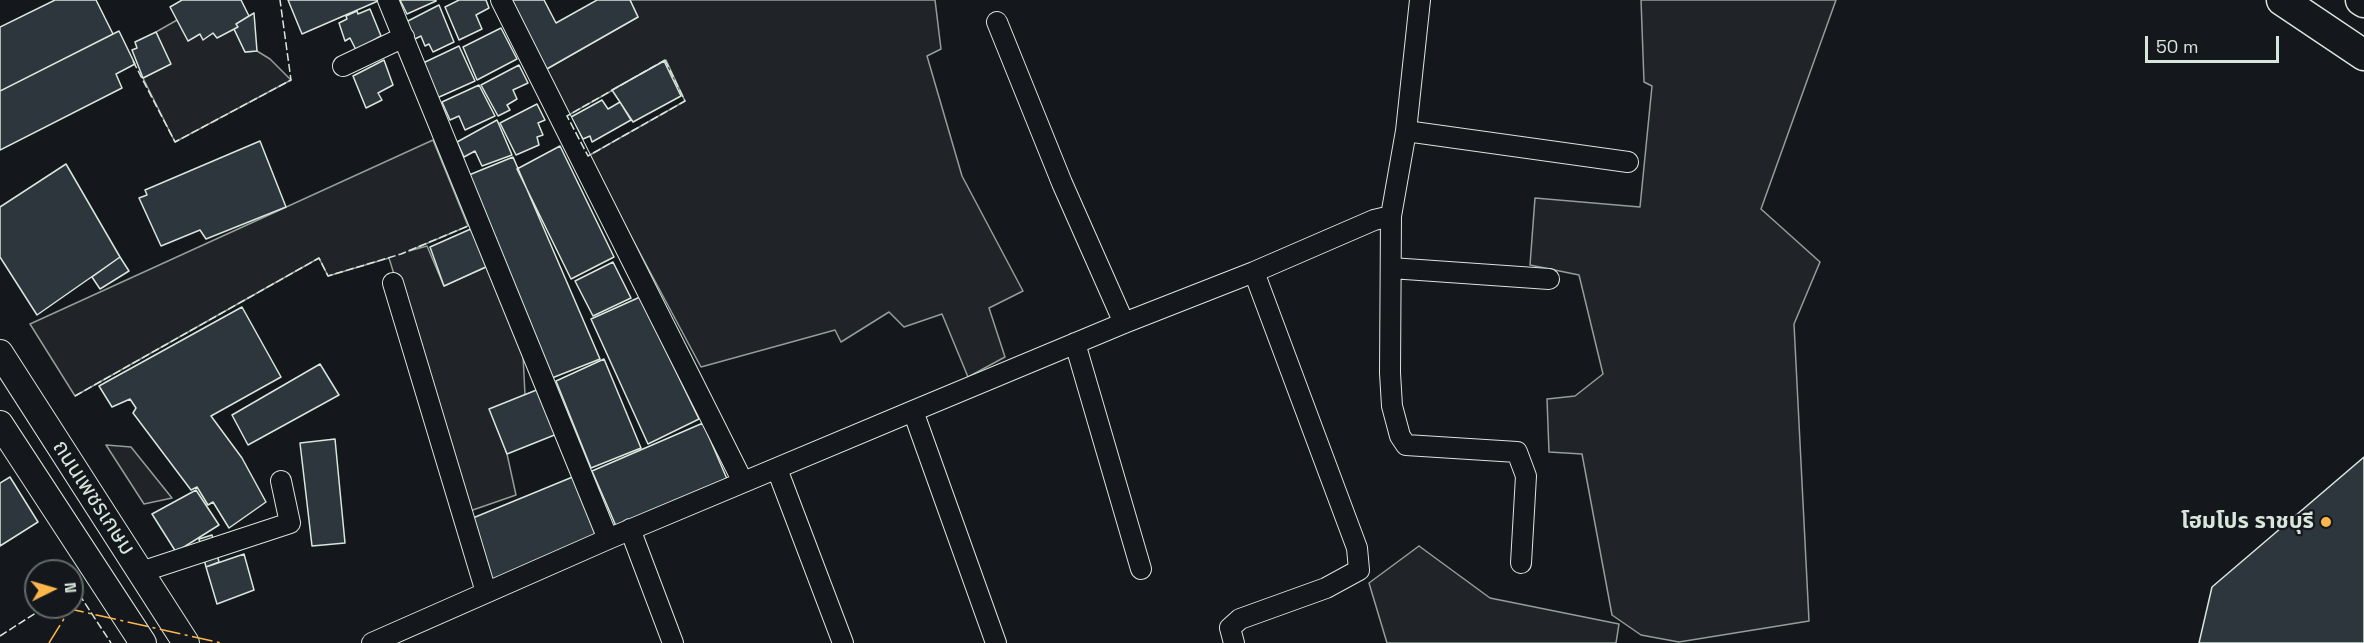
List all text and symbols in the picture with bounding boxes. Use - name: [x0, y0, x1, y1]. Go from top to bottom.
- scale bar: [2148, 24, 2282, 62]
- text: 50 m: [2156, 35, 2198, 58]
- street label: ถนนเพชรเกษม: [46, 436, 140, 560]
- place label: โฮมโปร ราชบุรี: [2181, 509, 2314, 535]
- marker: โฮมโปร ราชบุรี: [2319, 515, 2333, 529]
- north arrow: [24, 559, 84, 619]
- text: N: [60, 581, 81, 594]

